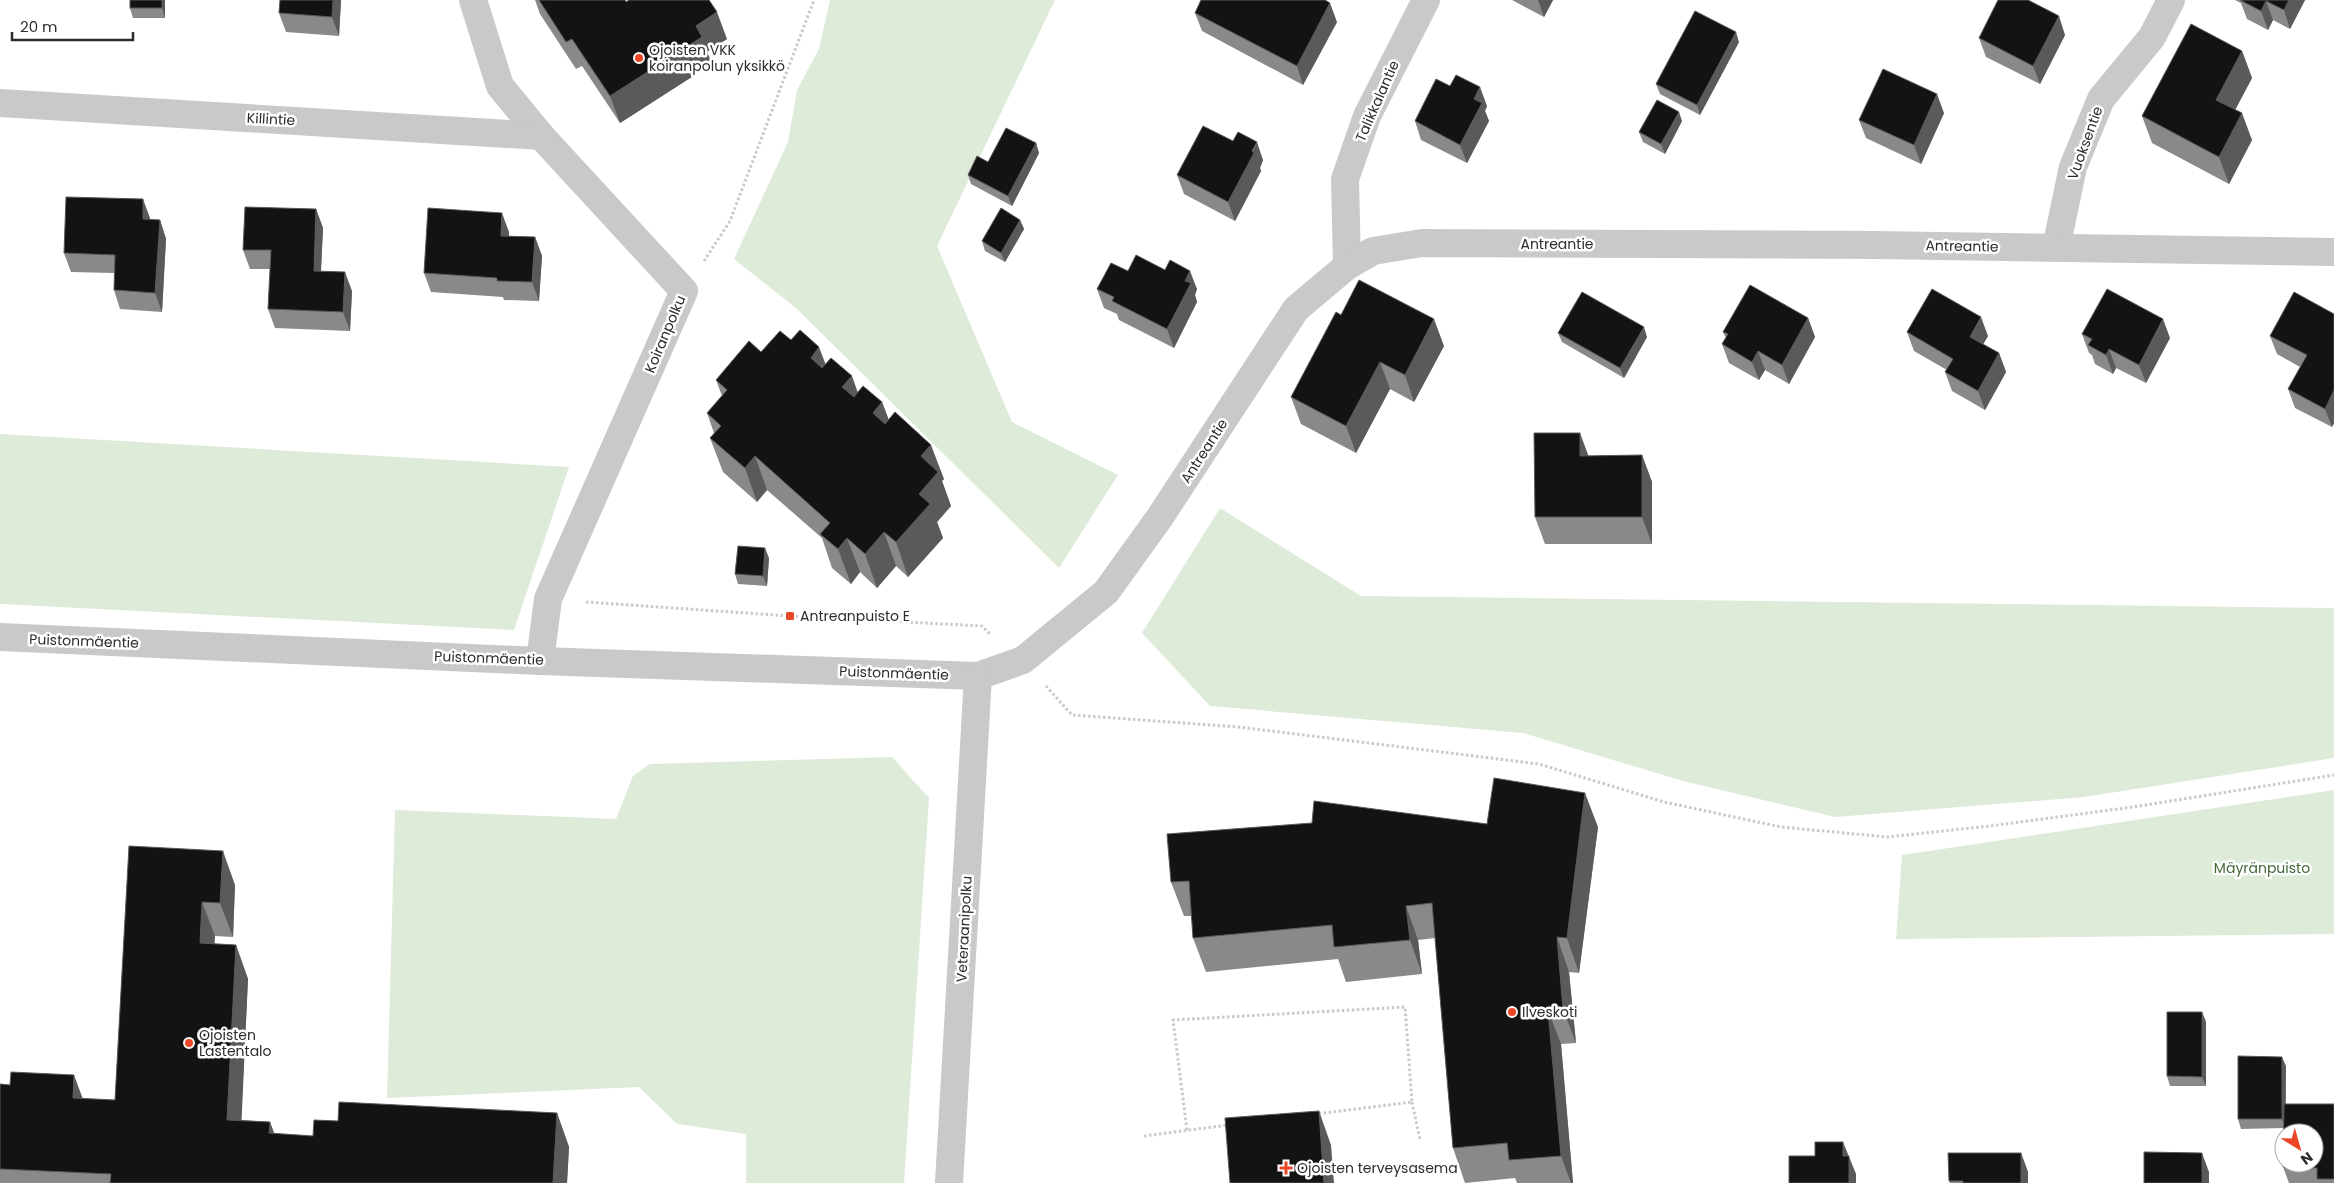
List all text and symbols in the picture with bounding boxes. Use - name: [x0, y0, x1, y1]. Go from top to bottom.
- scale bar: [12, 10, 134, 42]
- text: 20 m: [20, 16, 58, 37]
- place label: Ojoisten VKK koiranpolun yksikkö: [649, 40, 785, 76]
- marker: Ojoisten VKK koiranpolun yksikkö: [633, 52, 645, 64]
- street label: Talikkalantie: [1350, 57, 1404, 145]
- street label: Vuoksentie: [2062, 103, 2108, 182]
- street label: Killintie: [246, 108, 296, 130]
- street label: Antreantie: [1520, 234, 1594, 254]
- street label: Antreantie: [1925, 235, 1999, 257]
- street label: Koiranpolku: [640, 292, 690, 376]
- street label: Antreantie: [1176, 415, 1232, 487]
- place label: Antreanpuisto E: [800, 606, 910, 626]
- marker: Antreanpuisto E: [784, 610, 796, 622]
- street label: Puistonmäentie: [29, 629, 139, 653]
- street label: Puistonmäentie: [434, 646, 544, 670]
- street label: Puistonmäentie: [839, 661, 949, 685]
- park label: Mäyränpuisto: [2214, 858, 2310, 878]
- street label: Veteraanipolku: [951, 875, 977, 983]
- place label: Ilveskoti: [1522, 1002, 1577, 1022]
- marker: Ilveskoti: [1506, 1006, 1518, 1018]
- place label: Ojoisten Lastentalo: [199, 1025, 272, 1061]
- marker: Ojoisten Lastentalo: [183, 1037, 195, 1049]
- north arrow: [2274, 1123, 2324, 1173]
- text: N: [2297, 1147, 2317, 1170]
- place label: Ojoisten terveysasema: [1297, 1158, 1458, 1178]
- marker: Ojoisten terveysasema: [1279, 1161, 1293, 1175]

